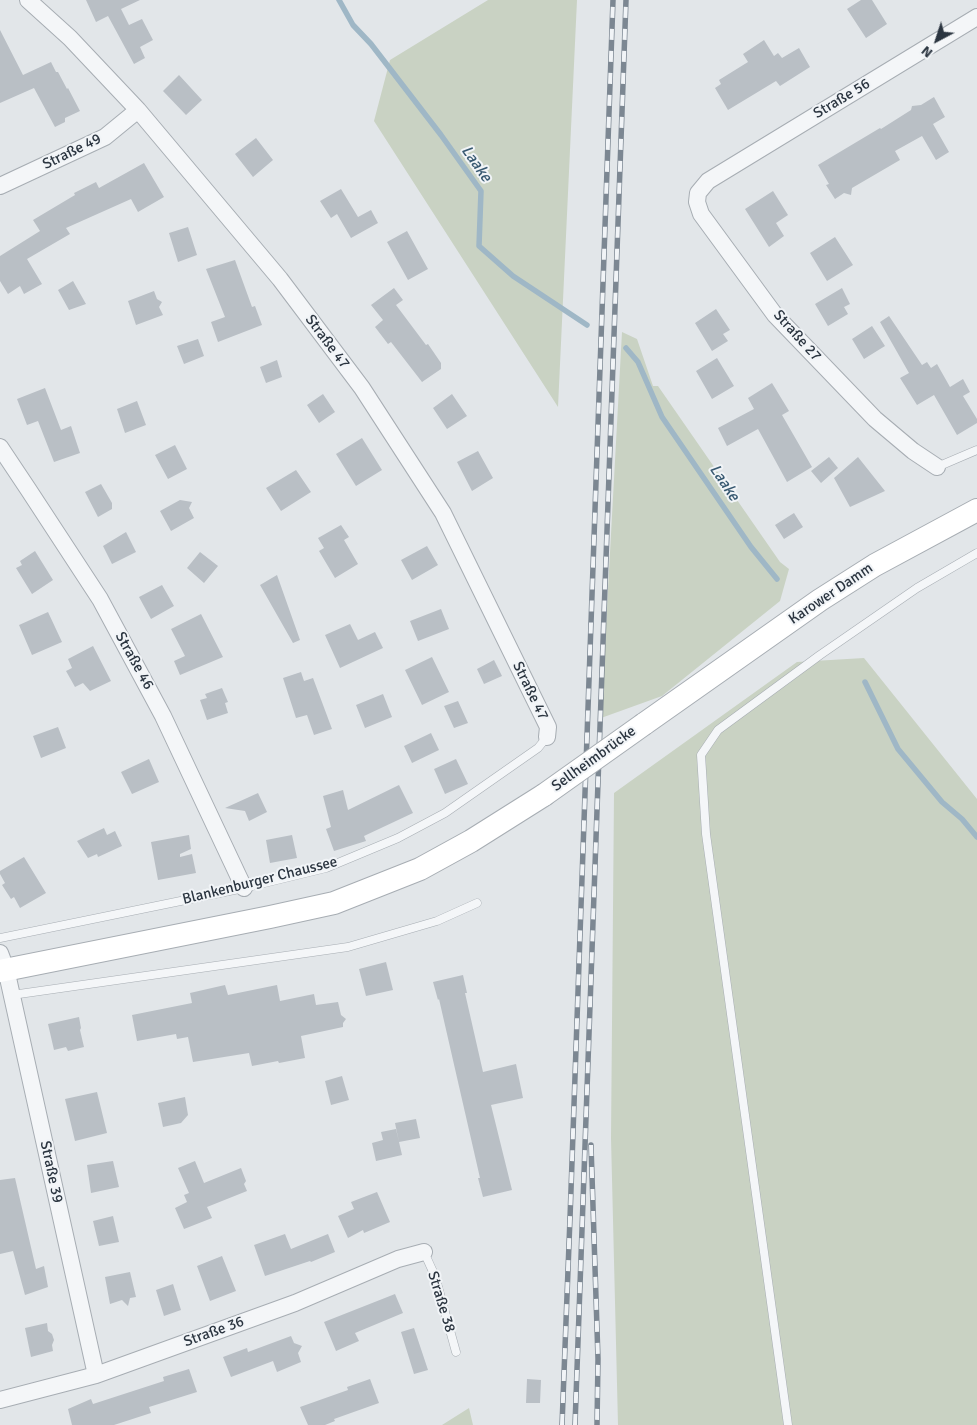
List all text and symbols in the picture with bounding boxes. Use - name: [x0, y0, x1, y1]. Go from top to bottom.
- north arrow: [912, 15, 962, 65]
- text: N: [918, 42, 936, 62]
- street label: Straße 56: [810, 75, 874, 123]
- street label: Straße 49: [40, 130, 104, 174]
- water label: Laake: [457, 142, 495, 186]
- street label: Straße 27: [769, 307, 825, 365]
- street label: Straße 47: [301, 311, 353, 373]
- water label: Laake: [705, 461, 743, 505]
- street label: Karower Damm: [786, 559, 876, 629]
- street label: Straße 46: [111, 629, 157, 693]
- street label: Straße 47: [508, 659, 552, 723]
- street label: Sellheimbrücke: [548, 722, 640, 796]
- street label: Blankenburger Chaussee: [181, 853, 339, 909]
- street label: Straße 39: [36, 1139, 66, 1205]
- street label: Straße 38: [423, 1269, 459, 1335]
- street label: Straße 36: [181, 1313, 247, 1351]

